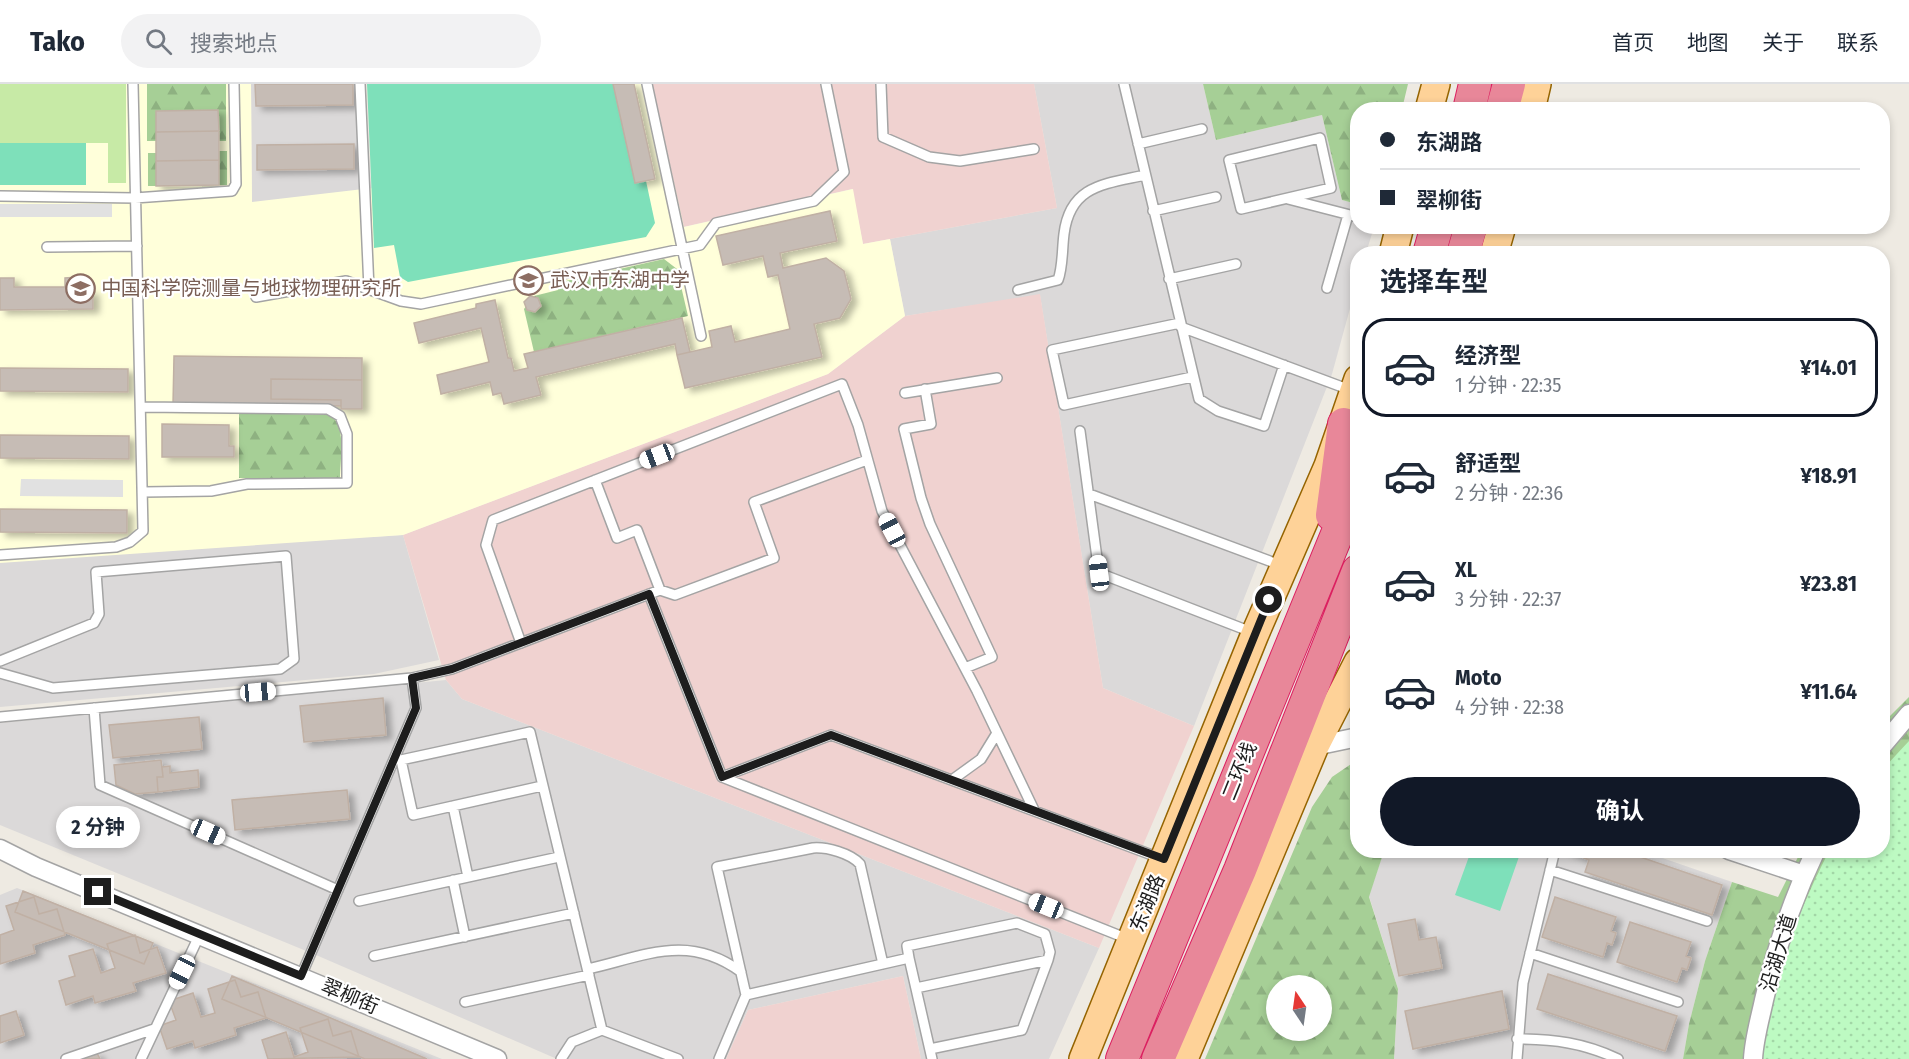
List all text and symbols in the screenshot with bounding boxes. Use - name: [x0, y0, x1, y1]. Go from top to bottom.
- search box: [121, 14, 541, 68]
- text: Tako: [30, 25, 85, 58]
- icon: search: [142, 25, 175, 58]
- text: 搜索地点: [190, 30, 278, 57]
- text: 首页: [1612, 30, 1654, 56]
- text: 地图: [1687, 30, 1729, 56]
- text: 关于: [1762, 30, 1804, 56]
- text: 联系: [1837, 30, 1879, 56]
- text: 东湖路: [1416, 129, 1482, 156]
- text: 翠柳街: [1416, 187, 1482, 214]
- school or university icon: 武汉市东湖中学: [513, 264, 545, 296]
- text: 选择车型: [1380, 266, 1488, 298]
- place label: 武汉市东湖中学: [550, 268, 690, 292]
- school or university icon: 中国科学院测量与地球物理研究所: [64, 272, 96, 304]
- place label: 中国科学院测量与地球物理研究所: [101, 276, 401, 300]
- icon: car: [1383, 341, 1437, 395]
- text: 经济型: [1455, 342, 1521, 369]
- text: ¥14.01: [1800, 354, 1857, 381]
- text: 1 分钟 · 22:35: [1455, 373, 1561, 397]
- car: [637, 441, 677, 471]
- icon: car: [1383, 449, 1437, 503]
- text: 舒适型: [1455, 450, 1521, 477]
- text: ¥18.91: [1800, 462, 1857, 489]
- text: 2 分钟 · 22:36: [1455, 481, 1563, 505]
- car: [876, 510, 908, 550]
- car: [1088, 554, 1110, 592]
- text: XL: [1455, 556, 1477, 583]
- icon: car: [1383, 557, 1437, 611]
- text: ¥23.81: [1800, 570, 1857, 597]
- route start: [1255, 586, 1282, 613]
- text: 3 分钟 · 22:37: [1455, 587, 1561, 611]
- text: Moto: [1455, 664, 1502, 691]
- icon: car: [1383, 665, 1437, 719]
- text: ¥11.64: [1800, 678, 1857, 705]
- car: [239, 681, 277, 703]
- text: 4 分钟 · 22:38: [1455, 695, 1564, 719]
- street label: 二环线: [1217, 739, 1261, 803]
- button: 确认: [1380, 777, 1860, 846]
- callout: 2 分钟: [56, 805, 140, 847]
- text: 2 分钟: [71, 815, 125, 839]
- car: [188, 816, 228, 848]
- street label: 东湖路: [1125, 871, 1169, 935]
- route end: [84, 878, 111, 905]
- car: [1026, 891, 1066, 921]
- street label: 沿湖大道: [1755, 911, 1801, 995]
- car: [166, 952, 198, 992]
- street label: 翠柳街: [318, 973, 382, 1019]
- north arrow: [1266, 975, 1332, 1041]
- map controls: [1266, 975, 1332, 1041]

